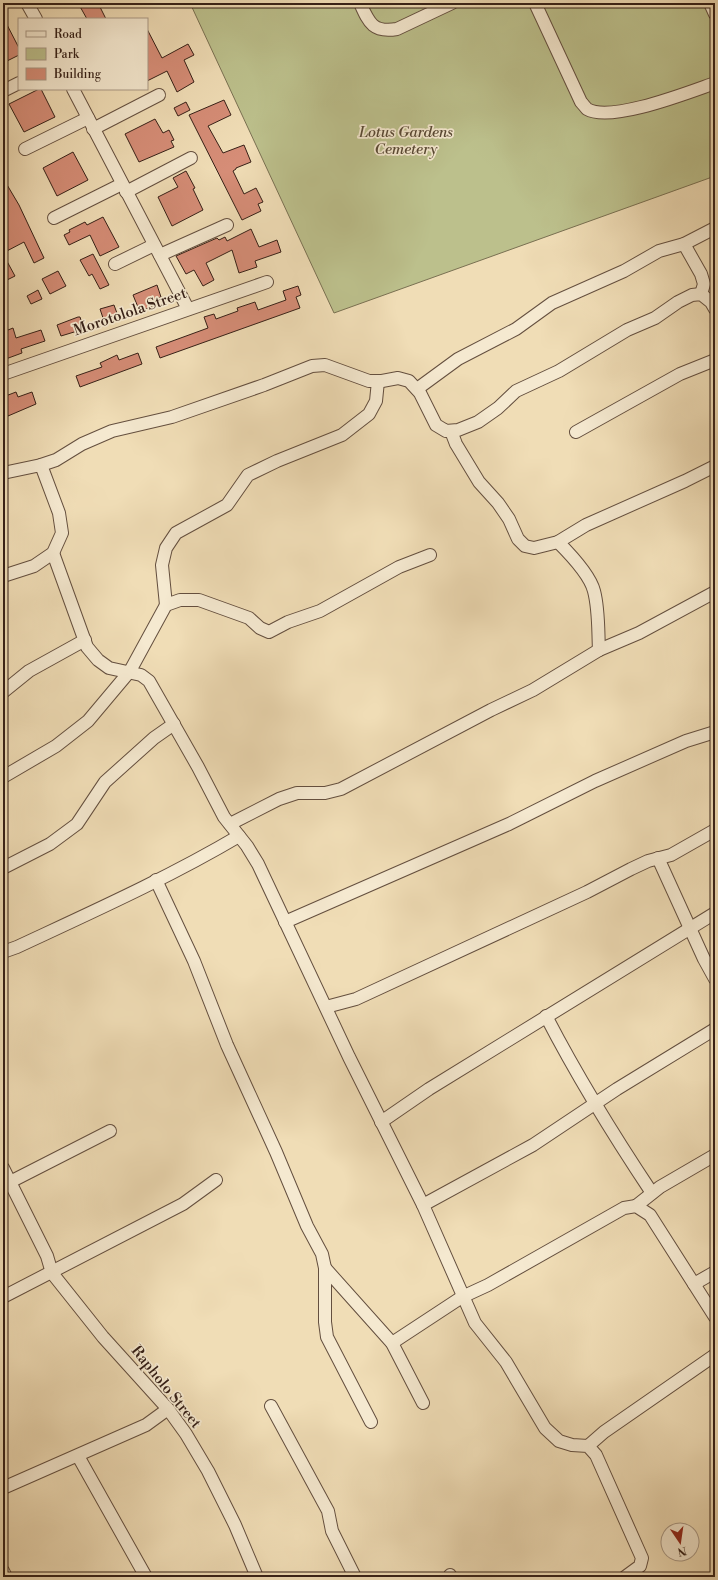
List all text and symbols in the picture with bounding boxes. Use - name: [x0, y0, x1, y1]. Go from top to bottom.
- legend: [18, 18, 148, 90]
- text: Road: [54, 27, 82, 42]
- text: Park: [54, 47, 80, 62]
- text: Building: [53, 67, 102, 82]
- park label: Lotus Gardens Cemetery: [358, 123, 453, 159]
- street label: Morotolola Street: [71, 283, 190, 340]
- street label: Rapholo Street: [127, 1342, 206, 1433]
- north arrow: [660, 1522, 700, 1562]
- text: N: [676, 1543, 688, 1559]

